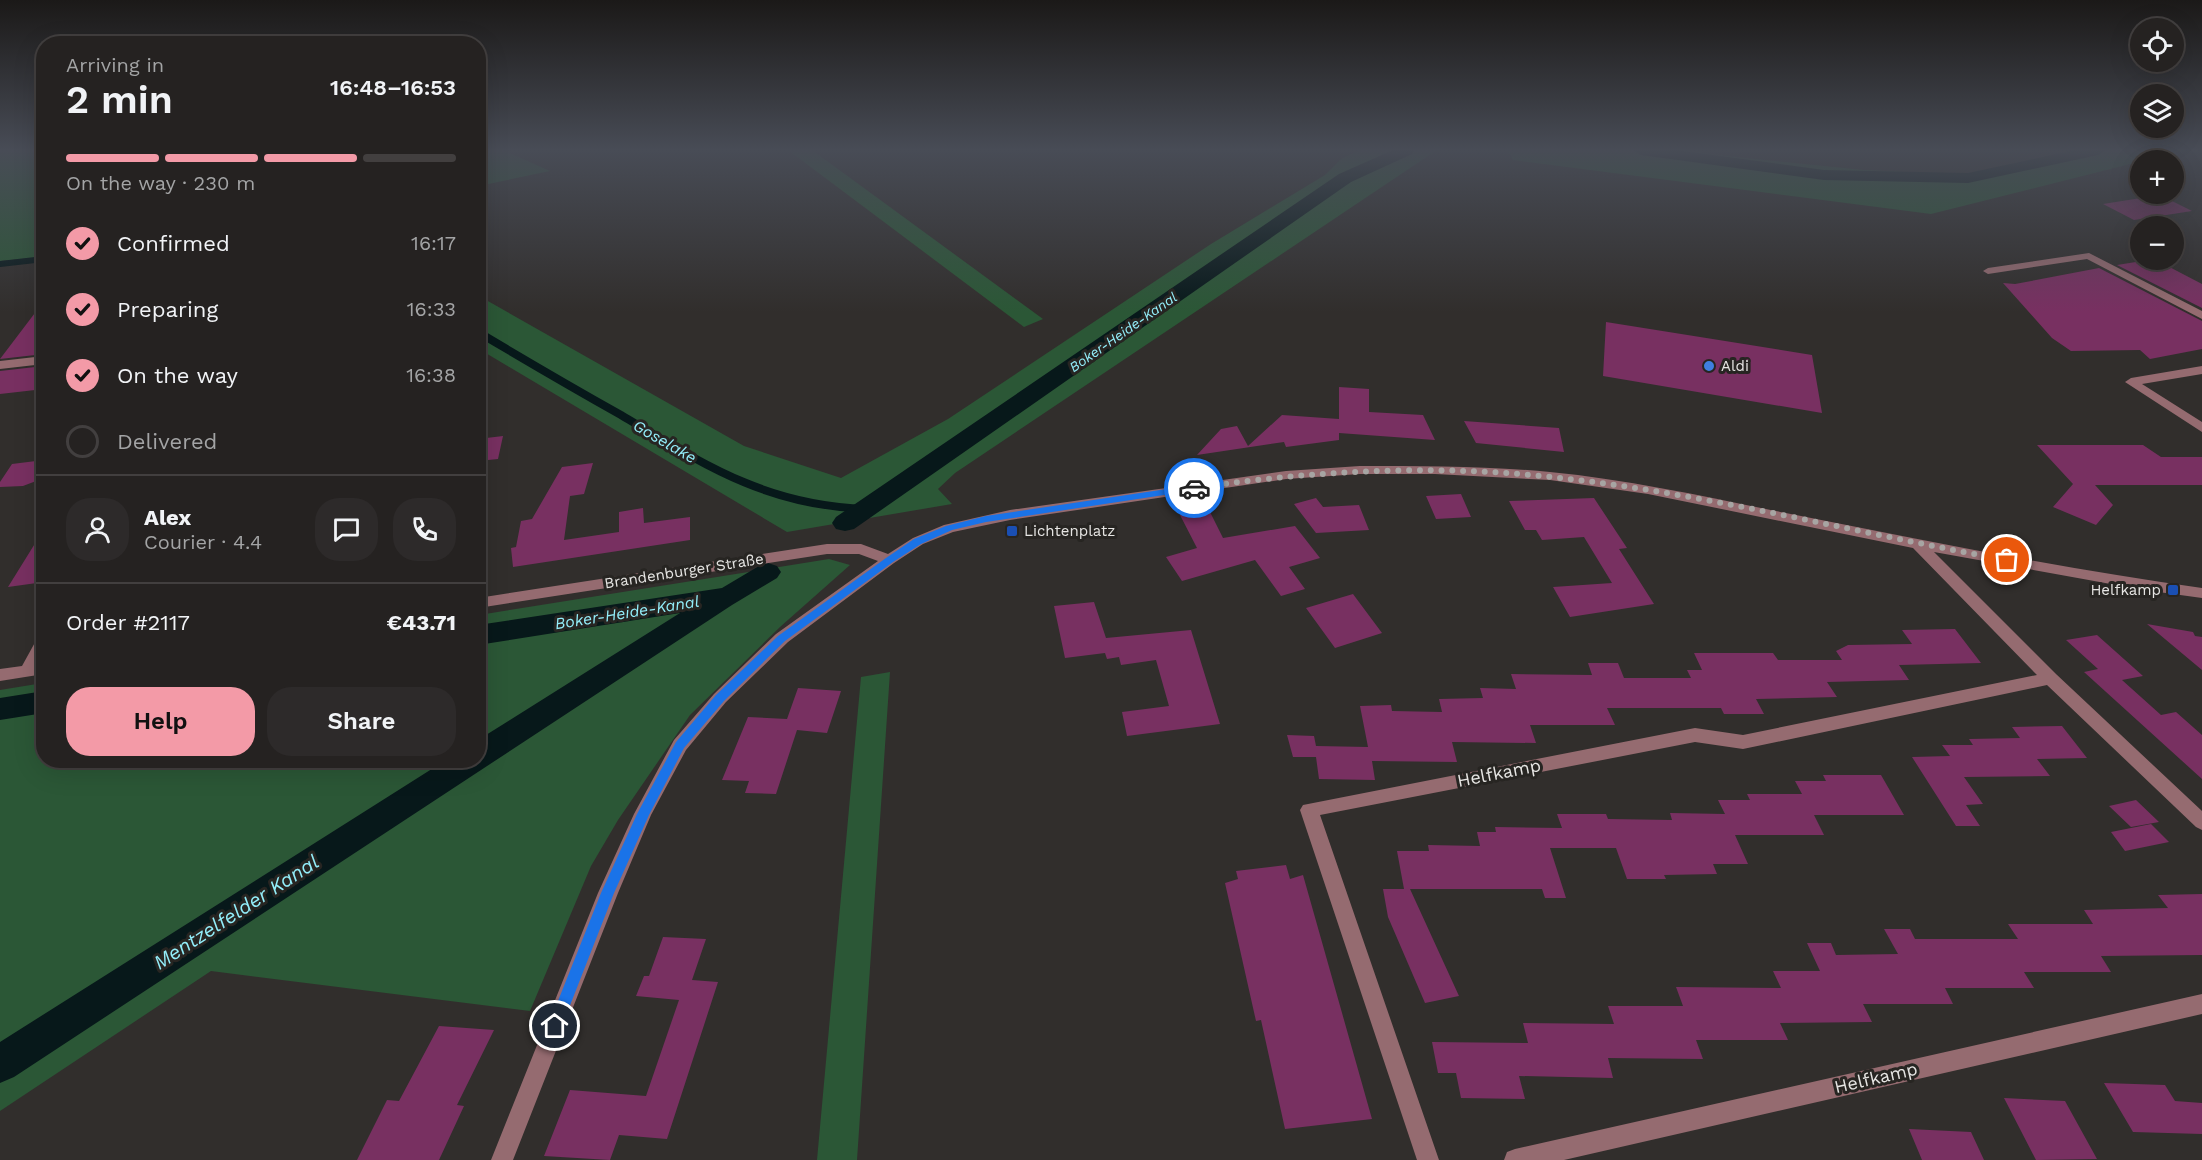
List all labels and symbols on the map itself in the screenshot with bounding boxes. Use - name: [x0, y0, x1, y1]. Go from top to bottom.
- water label: Boker-Heide-Kanal: [1066, 289, 1180, 375]
- place label: Aldi: [1721, 357, 1749, 375]
- marker: Aldi: [1702, 359, 1716, 373]
- water label: Goselake: [630, 416, 700, 467]
- courier: [1164, 458, 1224, 518]
- place label: Lichtenplatz: [1024, 522, 1115, 540]
- marker: Lichtenplatz: [1005, 524, 1019, 538]
- pin: [1981, 534, 2032, 585]
- street label: Brandenburger Straße: [603, 550, 765, 592]
- place label: Helfkamp: [2090, 581, 2161, 599]
- marker: Helfkamp: [2166, 583, 2180, 597]
- water label: Boker-Heide-Kanal: [554, 592, 701, 633]
- street label: Helfkamp: [1455, 754, 1542, 791]
- water label: Mentzelfelder Kanal: [149, 850, 323, 974]
- pin: [529, 1000, 580, 1051]
- street label: Helfkamp: [1832, 1058, 1920, 1097]

